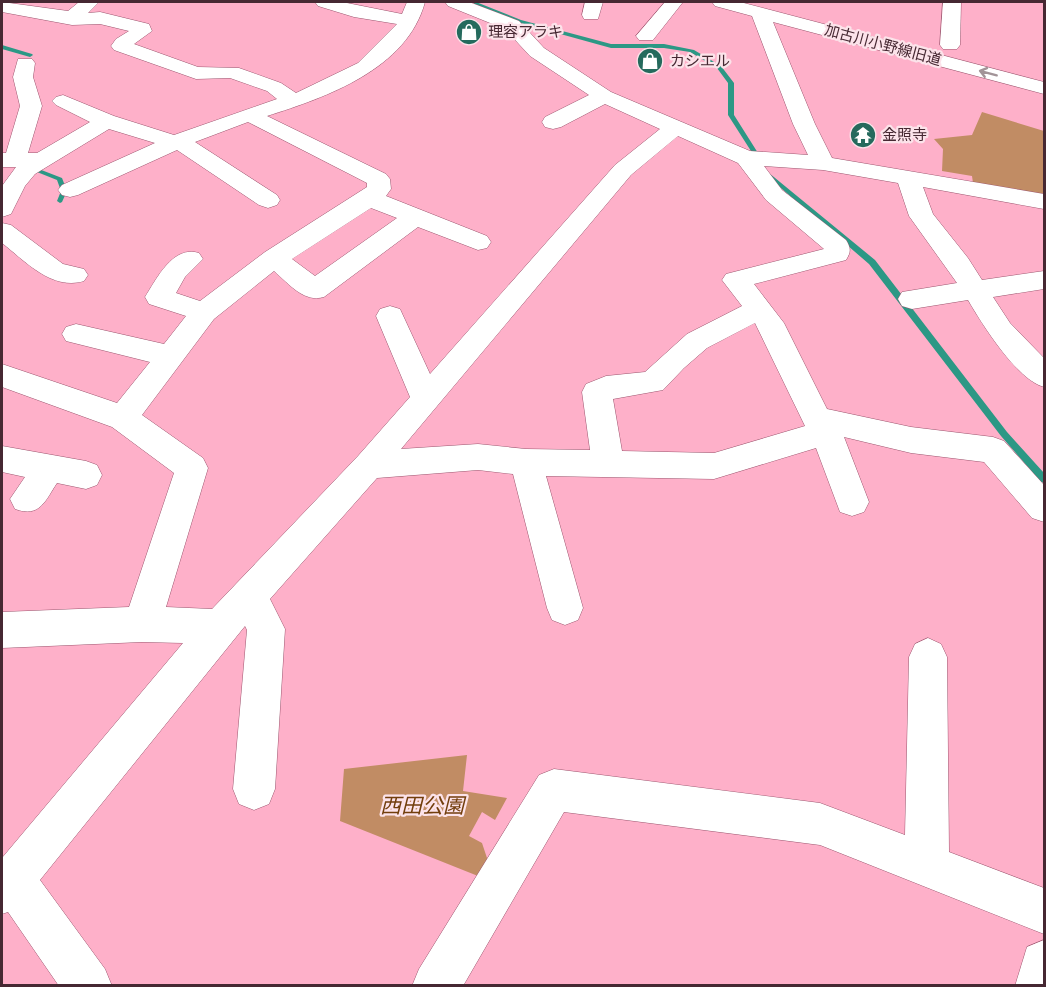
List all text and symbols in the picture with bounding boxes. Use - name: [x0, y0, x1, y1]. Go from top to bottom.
- shop icon: 理容アラキ: [454, 17, 484, 47]
- street label: 加古川小野線旧道: [823, 21, 943, 69]
- place label: 理容アラキ: [488, 23, 563, 41]
- shop icon: カシエル: [635, 46, 665, 76]
- place label: カシエル: [670, 52, 730, 70]
- one-way arrow: [979, 67, 998, 78]
- temple icon: 金照寺: [848, 120, 878, 150]
- place label: 金照寺: [882, 126, 927, 144]
- park label: 西田公園: [380, 793, 467, 819]

